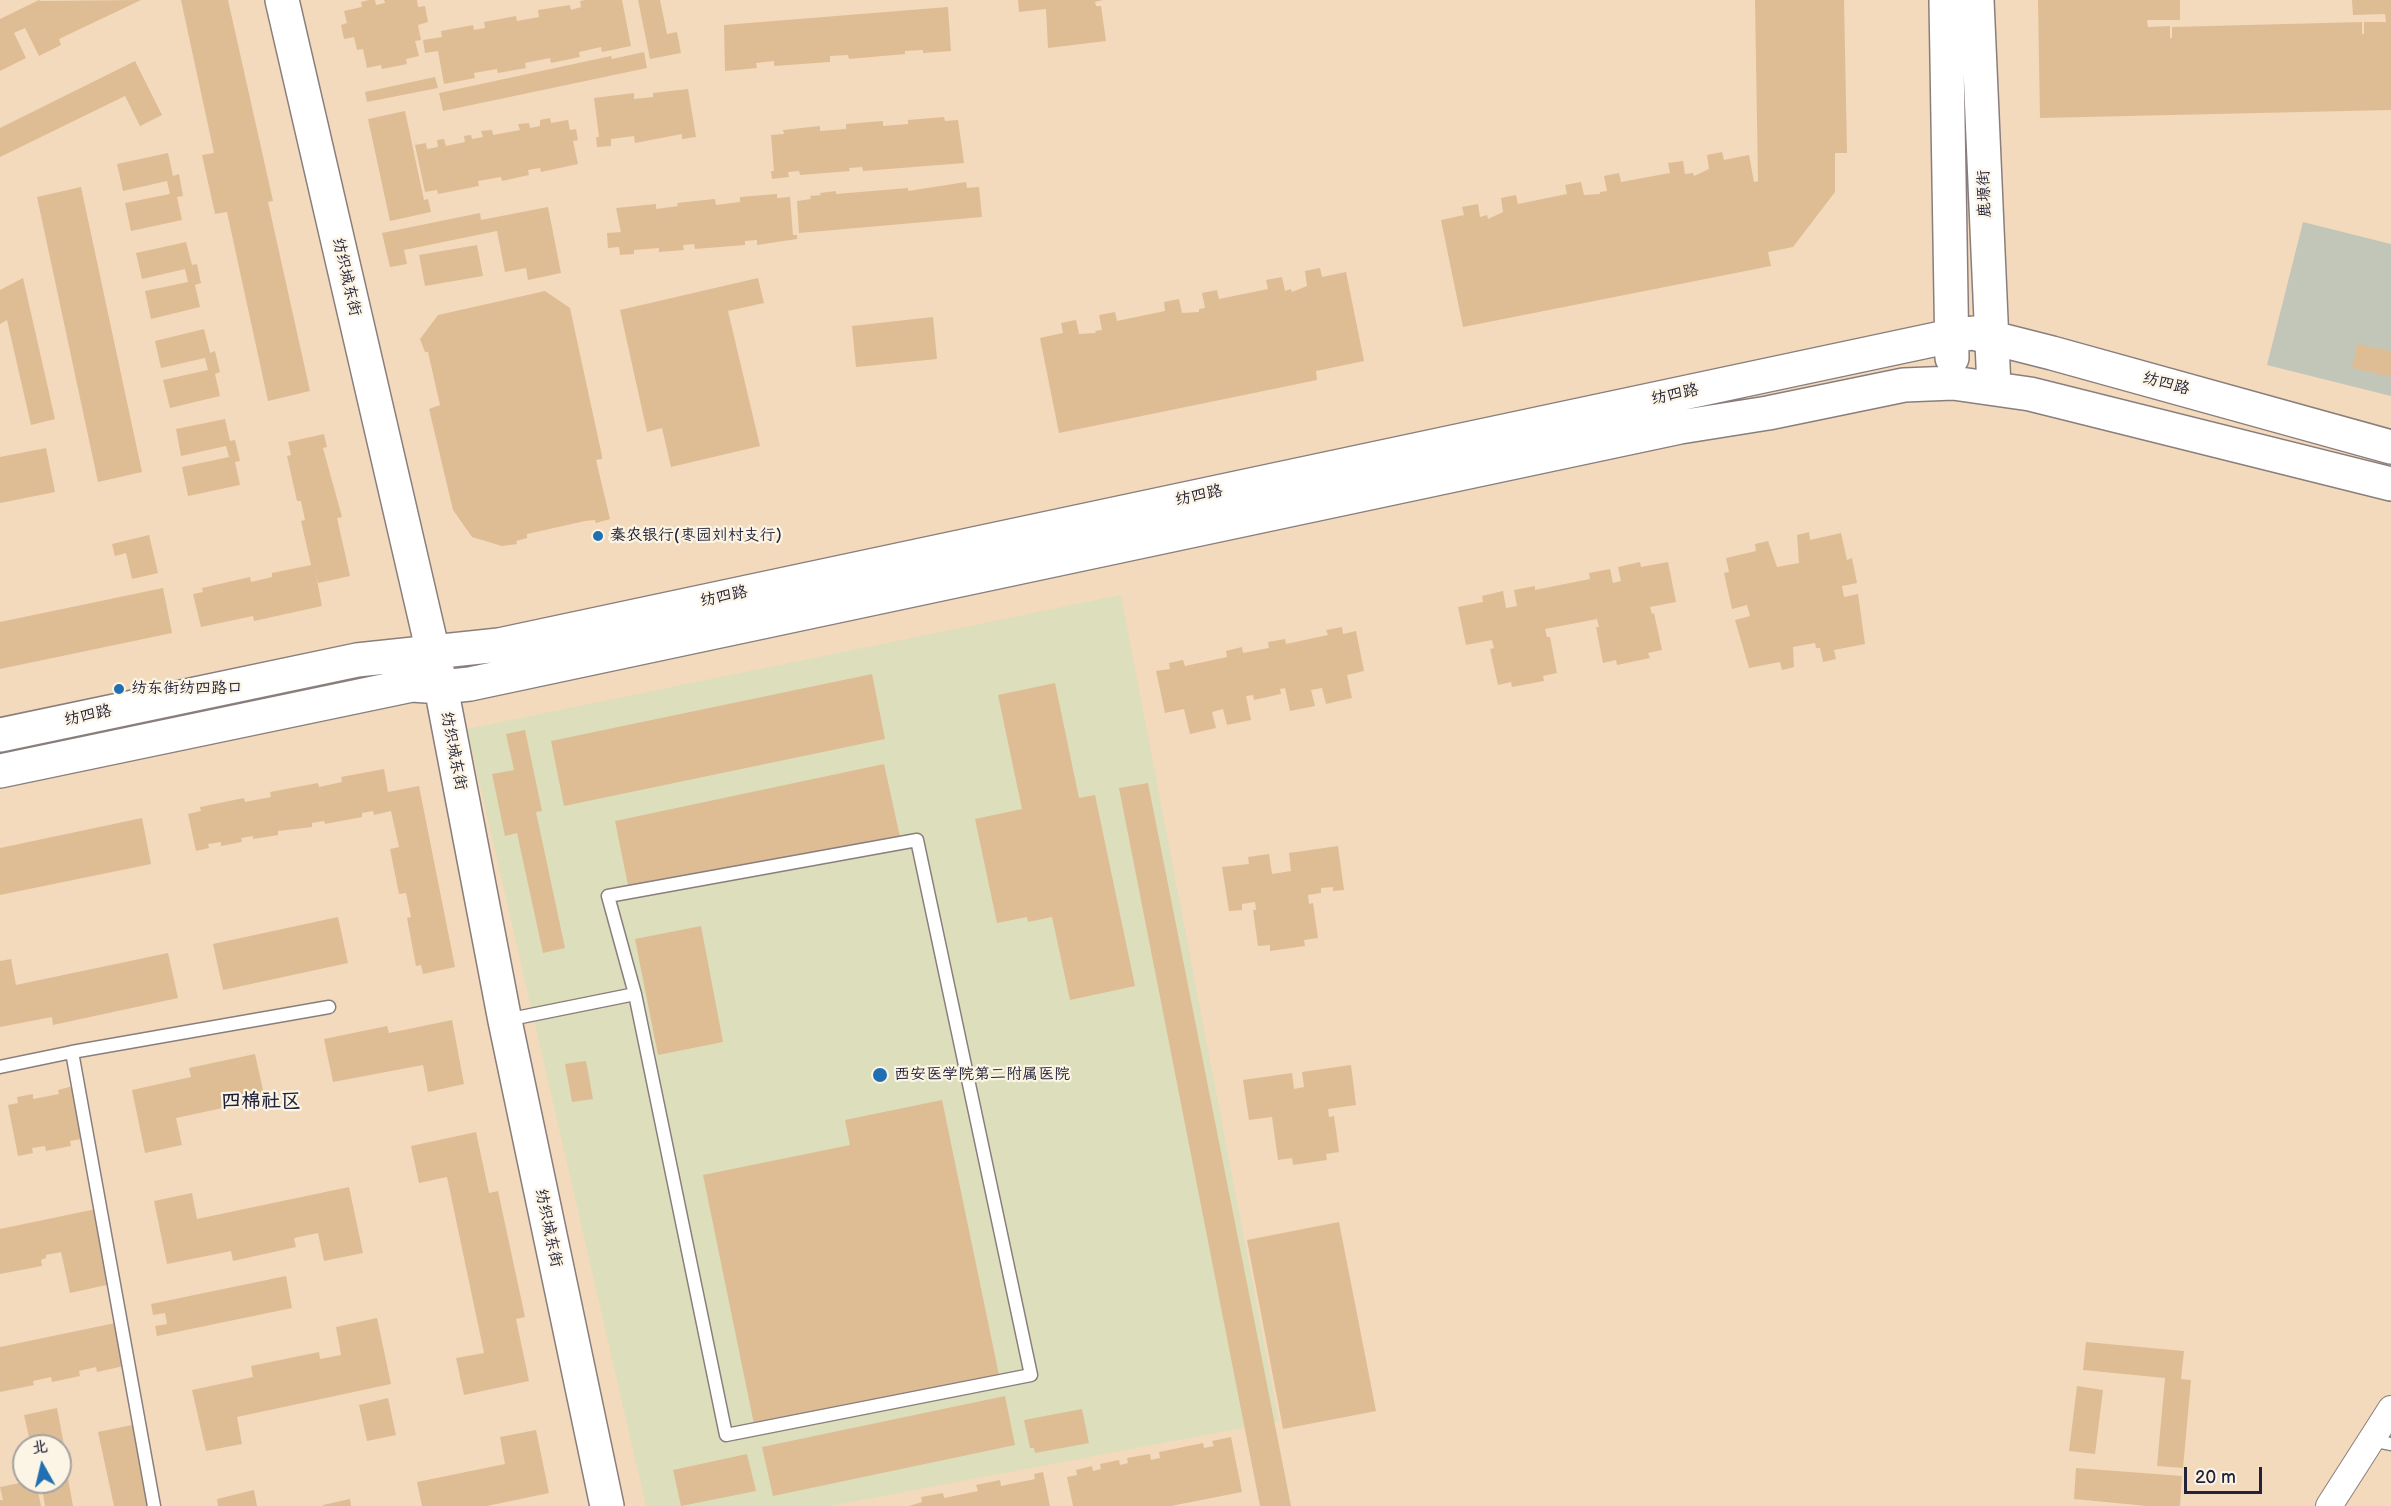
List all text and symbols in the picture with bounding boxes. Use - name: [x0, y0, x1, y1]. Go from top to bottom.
- street label: 鹿塬街: [1975, 170, 1995, 218]
- street label: 纺织城东街: [328, 236, 364, 318]
- street label: 纺四路: [2140, 369, 2192, 399]
- street label: 纺四路: [1650, 381, 1700, 409]
- street label: 纺四路: [1174, 482, 1224, 510]
- place label: 秦农银行(枣园刘村支行): [610, 526, 782, 546]
- marker: 秦农银行(枣园刘村支行): [591, 529, 605, 543]
- street label: 纺四路: [699, 583, 749, 611]
- place label: 纺东街纺四路口: [131, 679, 243, 699]
- marker: 纺东街纺四路口: [112, 682, 126, 696]
- street label: 纺四路: [63, 702, 113, 730]
- street label: 纺织城东街: [436, 710, 470, 792]
- place label: 西安医学院第二附属医院: [894, 1065, 1070, 1085]
- marker: 西安医学院第二附属医院: [871, 1066, 889, 1084]
- district label: 四棉社区: [221, 1090, 301, 1114]
- street label: 纺织城东街: [530, 1187, 566, 1269]
- north arrow: [12, 1434, 72, 1494]
- text: 北: [30, 1437, 49, 1458]
- scale bar: [2187, 1455, 2265, 1493]
- text: 20 m: [2195, 1467, 2236, 1488]

